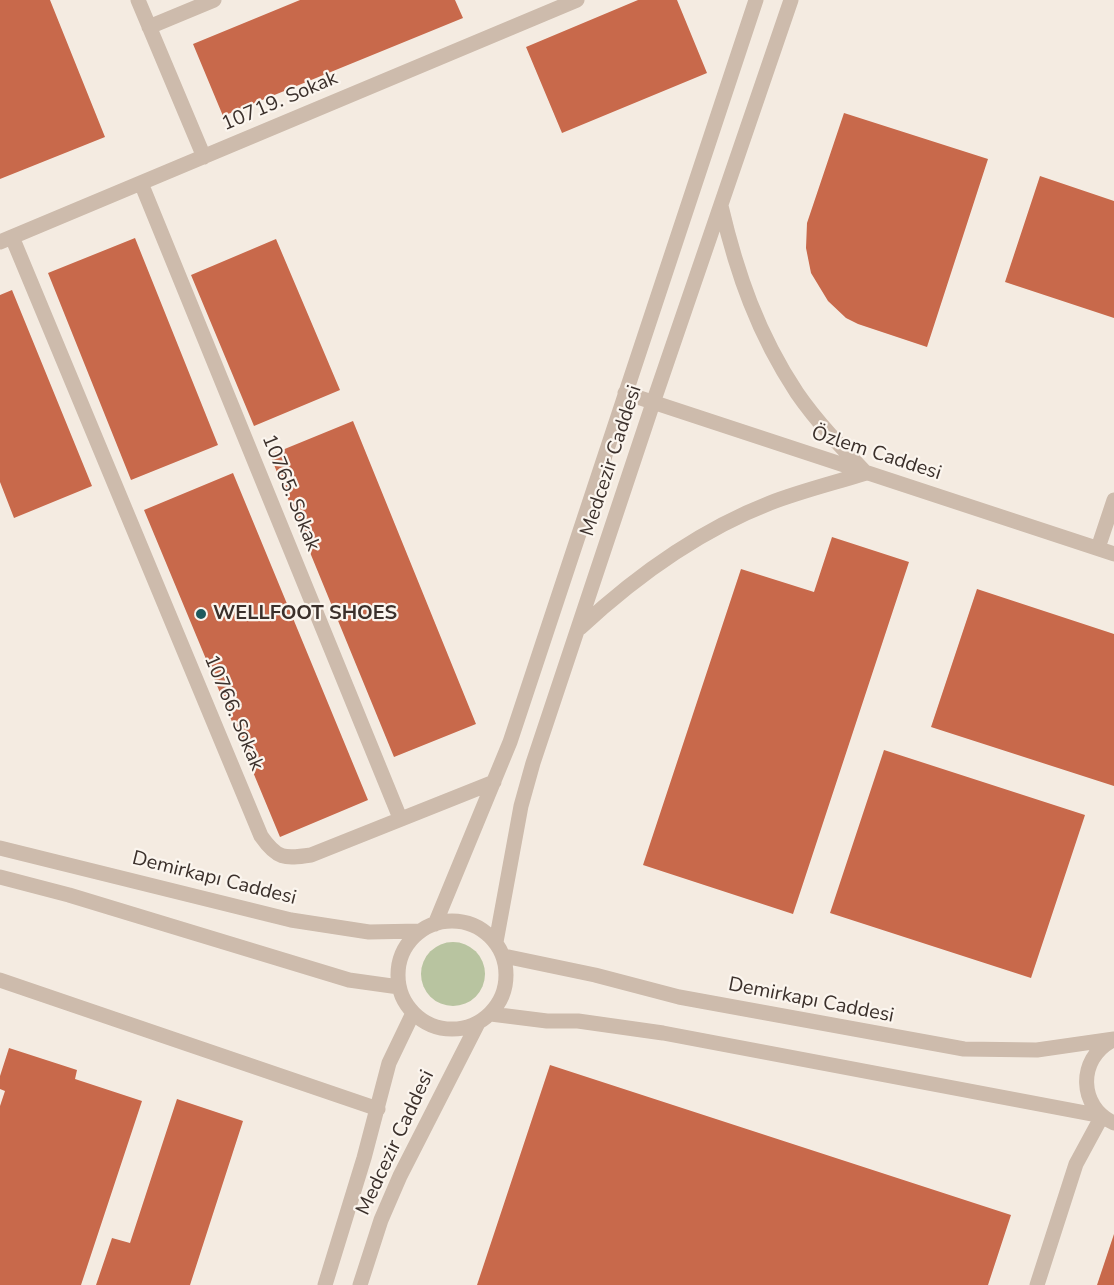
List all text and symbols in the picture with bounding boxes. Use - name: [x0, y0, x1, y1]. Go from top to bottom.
- street label: 10719. Sokak: [218, 67, 342, 137]
- street label: Medcezir Caddesi: [576, 383, 648, 539]
- street label: Özlem Caddesi: [808, 422, 944, 486]
- street label: 10765. Sokak: [256, 431, 324, 555]
- place label: WELLFOOT SHOES: [213, 602, 397, 626]
- marker: WELLFOOT SHOES: [194, 607, 208, 621]
- street label: 10766. Sokak: [198, 651, 268, 775]
- street label: Demirkapı Caddesi: [129, 847, 299, 911]
- street label: Demirkapı Caddesi: [726, 973, 896, 1029]
- street label: Medcezir Caddesi: [352, 1067, 440, 1219]

